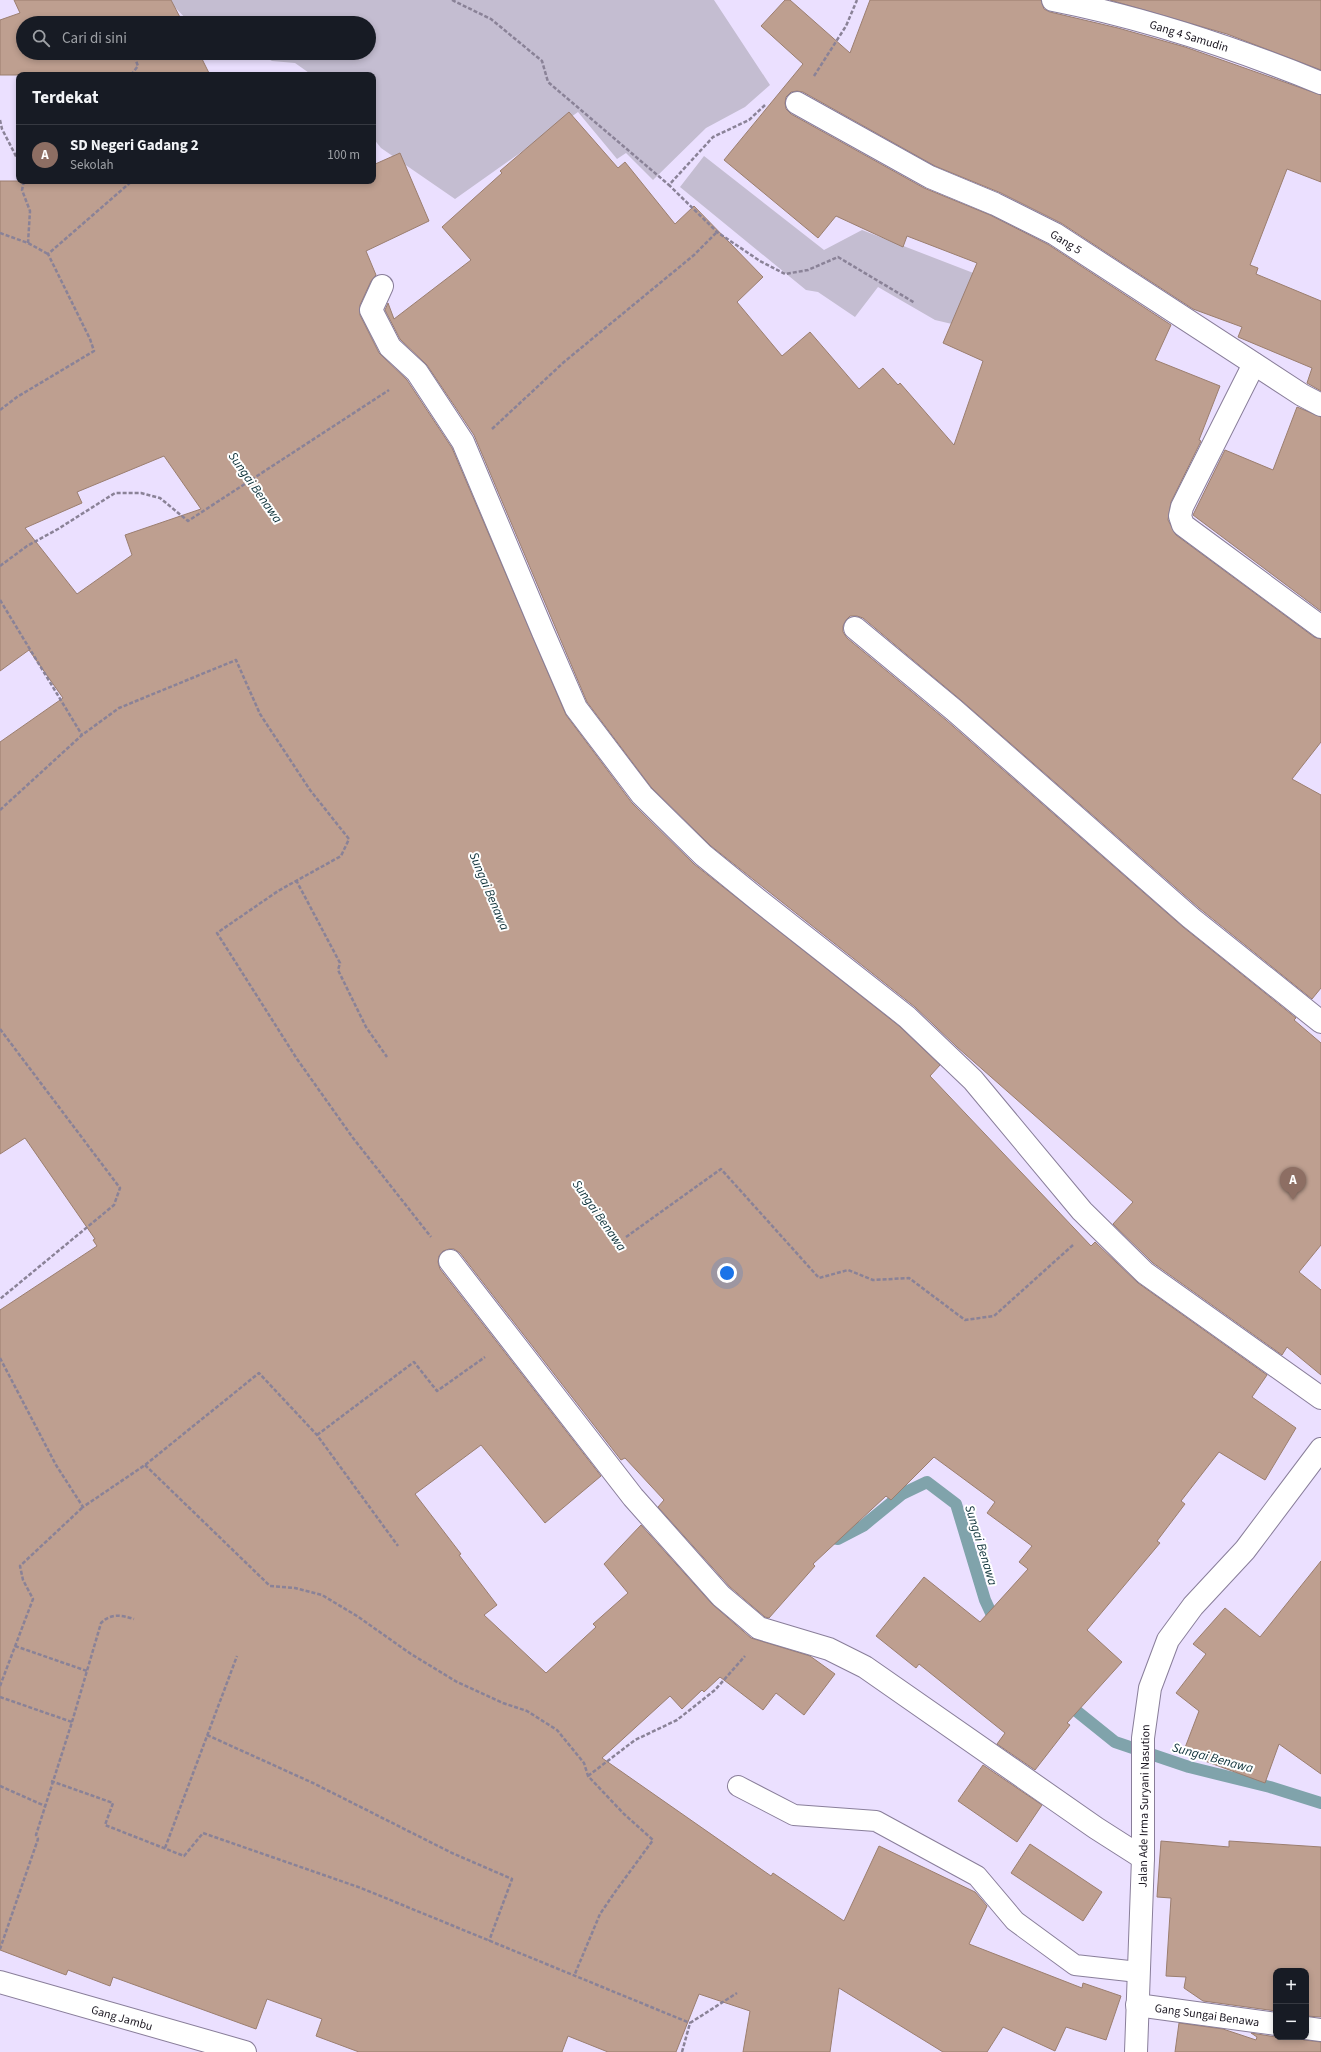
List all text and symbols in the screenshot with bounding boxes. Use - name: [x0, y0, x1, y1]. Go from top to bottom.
- search box: [16, 16, 376, 60]
- street label: Gang 4 Samudin: [1147, 16, 1231, 57]
- icon: search: [30, 27, 52, 49]
- text: Cari di sini: [62, 28, 127, 49]
- text: Terdekat: [32, 86, 98, 110]
- text: SD Negeri Gadang 2: [70, 135, 199, 156]
- text: A: [41, 146, 49, 164]
- text: 100 m: [327, 146, 360, 164]
- text: Sekolah: [70, 156, 114, 174]
- street label: Gang 5: [1047, 226, 1085, 259]
- water label: Sungai Benawa: [224, 448, 286, 527]
- water label: Sungai Benawa: [465, 850, 514, 933]
- pin: A: [1280, 1167, 1306, 1200]
- water label: Sungai Benawa: [568, 1176, 630, 1255]
- your location: [717, 1263, 737, 1283]
- water label: Sungai Benawa: [960, 1503, 1002, 1588]
- street label: Jalan Ade Irma Suryani Nasution: [1135, 1724, 1154, 1888]
- water label: Sungai Benawa: [1170, 1738, 1255, 1777]
- map controls: [1273, 1968, 1309, 2040]
- button: +: [1273, 1968, 1309, 2004]
- street label: Gang Sungai Benawa: [1154, 2000, 1260, 2031]
- street label: Gang Jambu: [89, 2002, 155, 2035]
- button: −: [1273, 2004, 1309, 2040]

